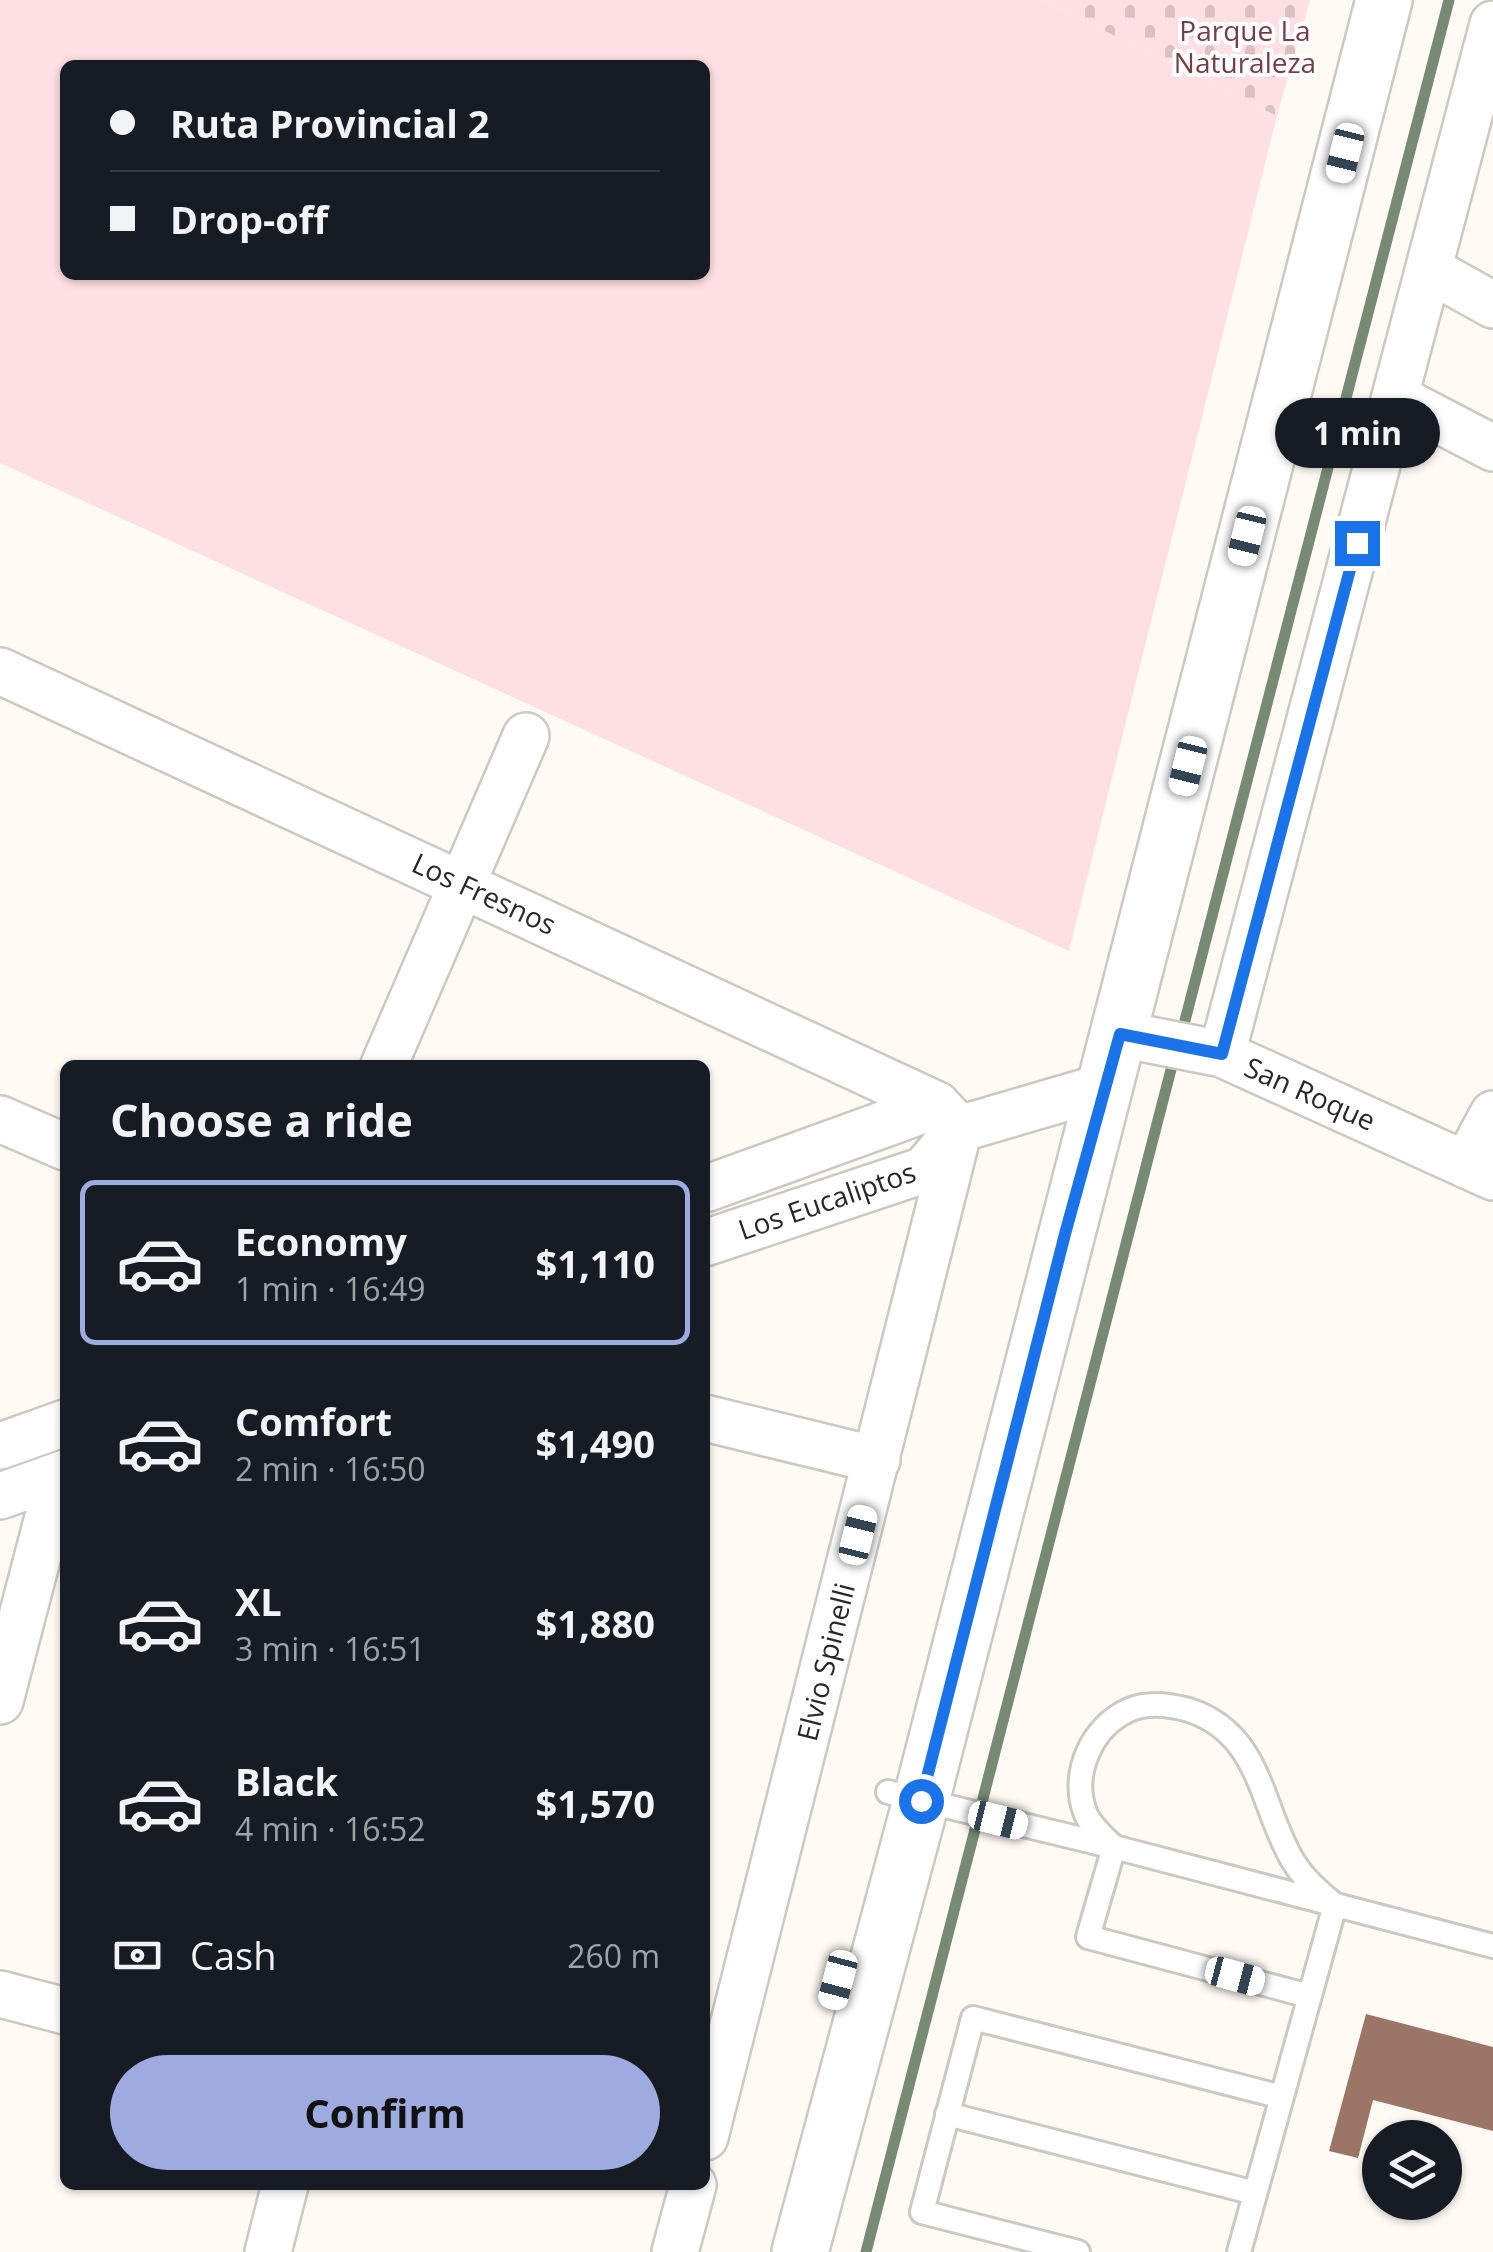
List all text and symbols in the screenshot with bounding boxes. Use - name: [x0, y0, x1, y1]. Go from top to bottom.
- park label: Parque La Naturaleza: [1174, 11, 1316, 81]
- text: Ruta Provincial 2: [170, 97, 490, 149]
- car: [1323, 120, 1367, 186]
- text: Drop-off: [170, 193, 328, 245]
- callout: 1 min: [1274, 398, 1440, 468]
- text: 1 min: [1313, 411, 1402, 454]
- car: [1225, 503, 1269, 569]
- route end: [1335, 521, 1380, 566]
- car: [1166, 733, 1210, 799]
- street label: Los Fresnos: [406, 843, 562, 943]
- street label: San Roque: [1239, 1047, 1382, 1139]
- text: Choose a ride: [110, 1089, 413, 1150]
- street label: Los Eucaliptos: [733, 1152, 920, 1248]
- text: Economy: [235, 1215, 407, 1267]
- icon: car: [115, 1218, 205, 1308]
- text: $1,110: [536, 1237, 655, 1289]
- text: 1 min · 16:49: [235, 1267, 426, 1310]
- text: Comfort: [235, 1395, 392, 1447]
- icon: car: [115, 1398, 205, 1488]
- text: $1,490: [536, 1417, 655, 1469]
- text: 2 min · 16:50: [235, 1447, 426, 1490]
- car: [836, 1502, 880, 1568]
- text: XL: [235, 1575, 282, 1627]
- icon: car: [115, 1578, 205, 1668]
- street label: Elvio Spinelli: [787, 1579, 863, 1745]
- text: $1,880: [536, 1597, 655, 1649]
- text: 3 min · 16:51: [235, 1627, 426, 1670]
- text: Black: [235, 1755, 338, 1807]
- icon: car: [115, 1758, 205, 1848]
- text: $1,570: [536, 1777, 655, 1829]
- route start: [899, 1779, 944, 1824]
- car: [965, 1798, 1031, 1842]
- text: 4 min · 16:52: [235, 1807, 426, 1850]
- icon: cash: [110, 1928, 165, 1983]
- text: Cash: [190, 1929, 276, 1981]
- text: 260 m: [567, 1934, 660, 1977]
- car: [816, 1947, 860, 2013]
- car: [1202, 1954, 1268, 1998]
- button: Confirm: [110, 2055, 660, 2170]
- map controls: [1362, 2120, 1462, 2220]
- button: layers: [1362, 2120, 1462, 2220]

